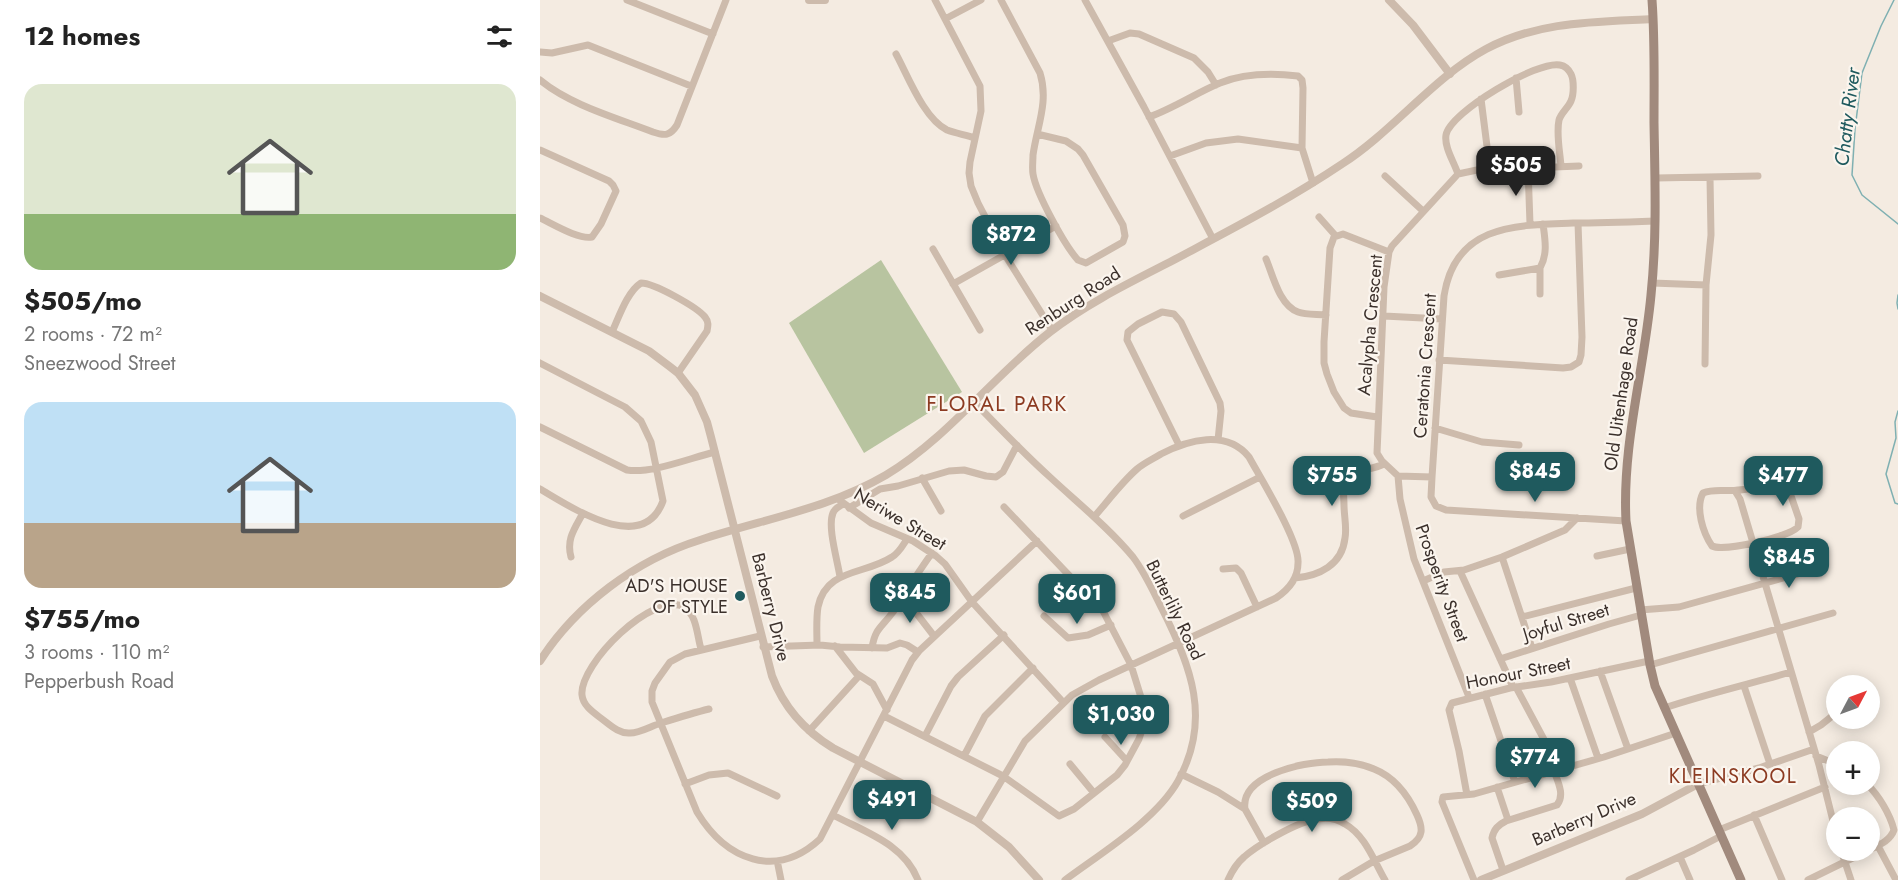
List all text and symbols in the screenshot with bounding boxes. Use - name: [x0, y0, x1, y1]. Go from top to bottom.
- text: 12 homes: [24, 17, 140, 55]
- icon: filters: [483, 20, 516, 53]
- water label: Chatty River: [1827, 65, 1868, 168]
- icon: home: [216, 123, 324, 231]
- pin: $505: [1480, 146, 1552, 197]
- text: $505: [1490, 151, 1542, 180]
- pin: $872: [975, 215, 1047, 266]
- text: $872: [986, 220, 1036, 249]
- street label: Acalypha Crescent: [1351, 253, 1389, 397]
- street label: Renburg Road: [1020, 260, 1126, 342]
- text: $505/mo: [24, 282, 142, 320]
- street label: Ceratonia Crescent: [1407, 292, 1443, 439]
- street label: Old Uitenhage Road: [1597, 316, 1645, 472]
- text: 2 rooms · 72 m²: [24, 320, 162, 349]
- text: Sneezwood Street: [24, 349, 176, 378]
- district label: FLORAL PARK: [926, 389, 1068, 419]
- icon: home: [216, 441, 324, 549]
- pin: $845: [1499, 452, 1571, 503]
- pin: $755: [1296, 456, 1368, 507]
- pin: $477: [1747, 456, 1819, 507]
- text: $845: [1509, 457, 1561, 486]
- text: $755: [1307, 461, 1357, 490]
- text: $477: [1758, 461, 1808, 490]
- street label: Neriwe Street: [849, 481, 952, 557]
- street label: Prosperity Street: [1409, 521, 1476, 646]
- pin: $845: [1753, 538, 1825, 589]
- text: $845: [1763, 543, 1815, 572]
- street label: Barberry Drive: [745, 550, 797, 664]
- street label: Butterlily Road: [1139, 555, 1211, 665]
- place label: AD'S HOUSE OF STYLE: [625, 573, 728, 620]
- pin: $845: [874, 573, 946, 624]
- pin: $601: [1041, 574, 1113, 625]
- text: $845: [884, 578, 936, 607]
- text: $601: [1052, 579, 1102, 608]
- marker: AD'S HOUSE OF STYLE: [733, 589, 747, 603]
- street label: Joyful Street: [1518, 596, 1613, 648]
- text: $755/mo: [24, 600, 140, 638]
- text: 3 rooms · 110 m²: [24, 638, 170, 667]
- street label: Honour Street: [1464, 650, 1573, 696]
- text: Pepperbush Road: [24, 667, 174, 696]
- north arrow: [1826, 675, 1880, 729]
- map controls: [1826, 675, 1880, 861]
- pin: $1,030: [1072, 695, 1170, 746]
- text: $1,030: [1087, 700, 1155, 729]
- pin: $774: [1499, 738, 1571, 789]
- button: +: [1826, 741, 1880, 795]
- text: $774: [1510, 743, 1560, 772]
- district label: KLEINSKOOL: [1669, 762, 1797, 791]
- pin: $491: [856, 780, 928, 831]
- pin: $509: [1276, 782, 1348, 833]
- text: $491: [867, 785, 917, 814]
- street label: Barberry Drive: [1528, 785, 1640, 853]
- text: $509: [1286, 787, 1338, 816]
- button: −: [1826, 807, 1880, 861]

